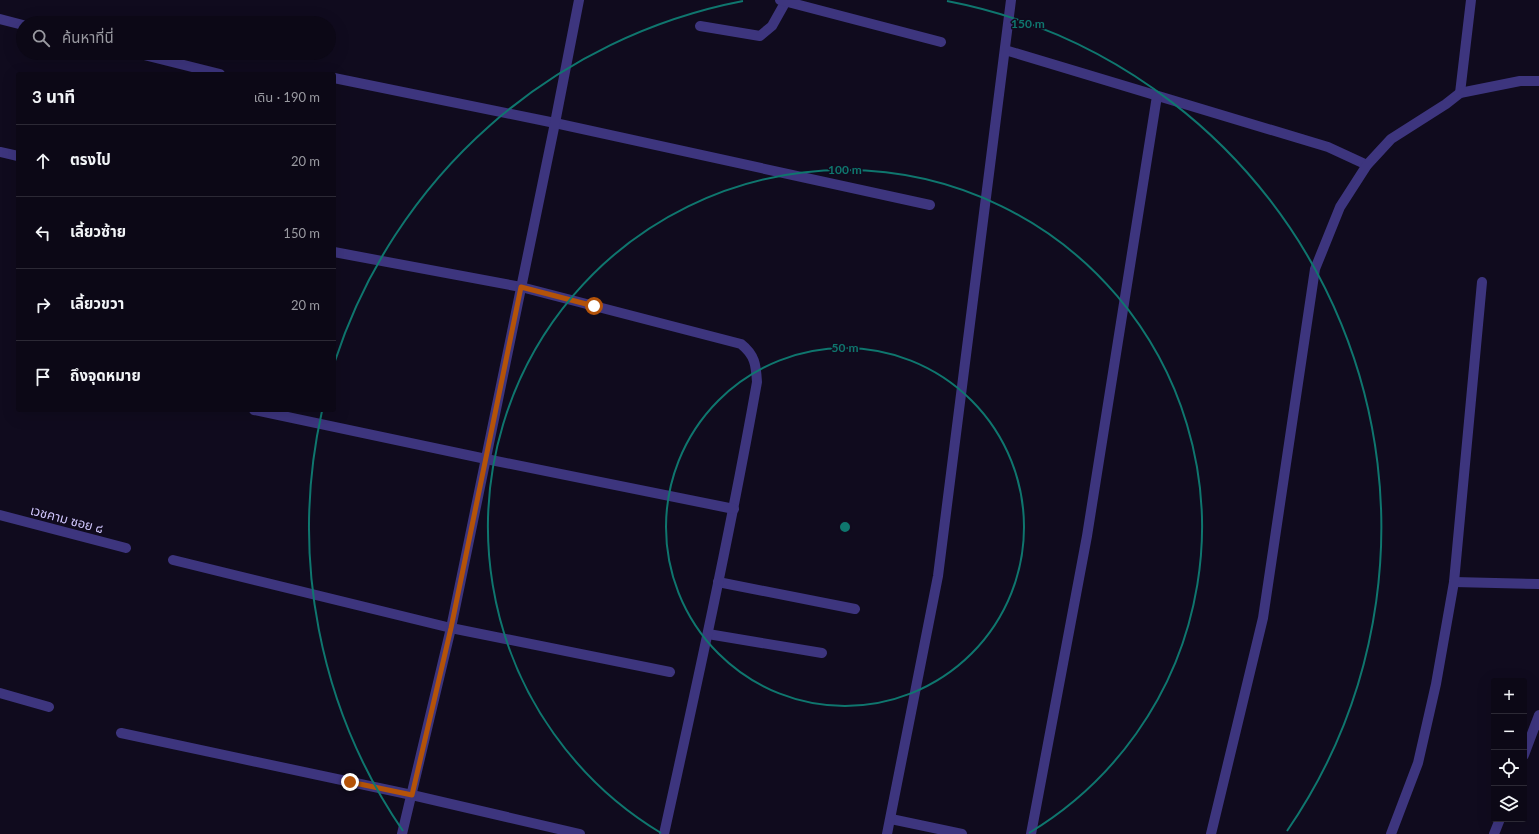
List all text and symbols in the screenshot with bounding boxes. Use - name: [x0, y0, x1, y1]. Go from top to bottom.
- search box: [16, 16, 336, 60]
- text: 150 m: [1011, 16, 1045, 31]
- icon: search: [30, 27, 52, 49]
- text: ค้นหาที่นี่: [62, 28, 114, 46]
- text: 3 นาที: [32, 86, 75, 107]
- text: เดิน · 190 m: [254, 89, 320, 105]
- icon: ahead: [32, 150, 54, 172]
- text: ตรงไป: [70, 150, 111, 168]
- text: 20 m: [291, 153, 320, 169]
- text: 100 m: [828, 162, 862, 177]
- icon: left: [32, 222, 54, 244]
- text: เลี้ยวซ้าย: [70, 222, 126, 240]
- text: 150 m: [283, 225, 320, 241]
- icon: right: [32, 294, 54, 316]
- text: เลี้ยวขวา: [70, 294, 124, 312]
- text: 20 m: [291, 297, 320, 313]
- route start: [585, 297, 603, 315]
- text: 50 m: [832, 340, 858, 355]
- icon: arrive: [32, 366, 54, 388]
- text: ถึงจุดหมาย: [70, 366, 141, 384]
- street label: เวชคาม ซอย ๘: [29, 502, 105, 536]
- centre of rings: [838, 520, 852, 534]
- map controls: [1491, 678, 1527, 822]
- button: +: [1491, 678, 1527, 714]
- button: −: [1491, 714, 1527, 750]
- button: locate: [1491, 750, 1527, 786]
- route end: [341, 773, 359, 791]
- button: layers: [1491, 786, 1527, 822]

